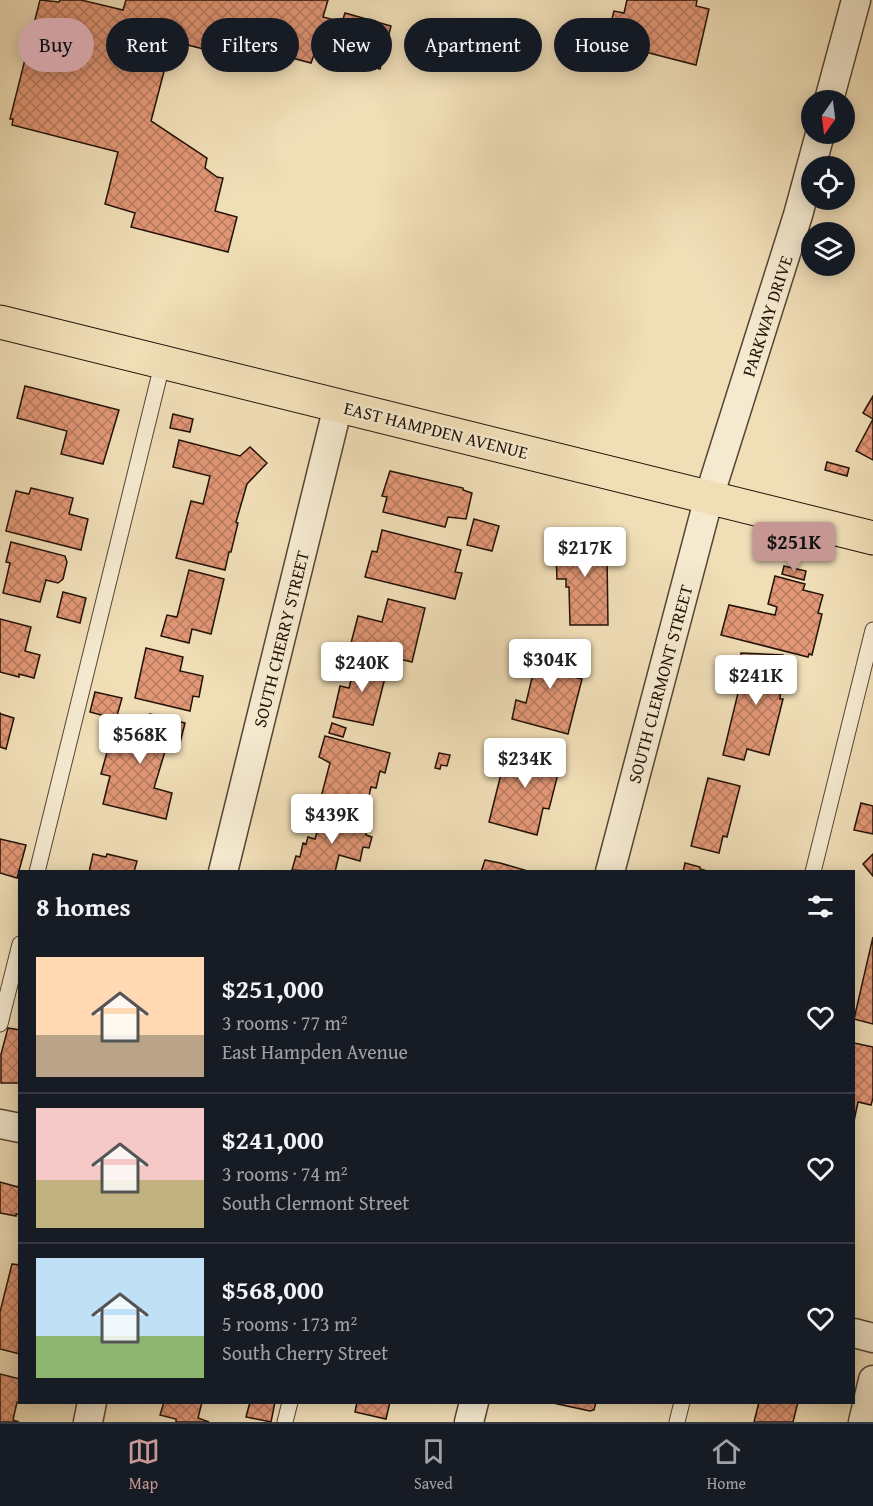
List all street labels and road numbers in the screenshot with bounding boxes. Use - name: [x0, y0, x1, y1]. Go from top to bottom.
- street label: PARKWAY DRIVE: [735, 252, 799, 380]
- street label: EAST HAMPDEN AVENUE: [341, 394, 531, 466]
- street label: SOUTH CHERRY STREET: [246, 548, 316, 730]
- street label: SOUTH CLERMONT STREET: [620, 582, 700, 786]

